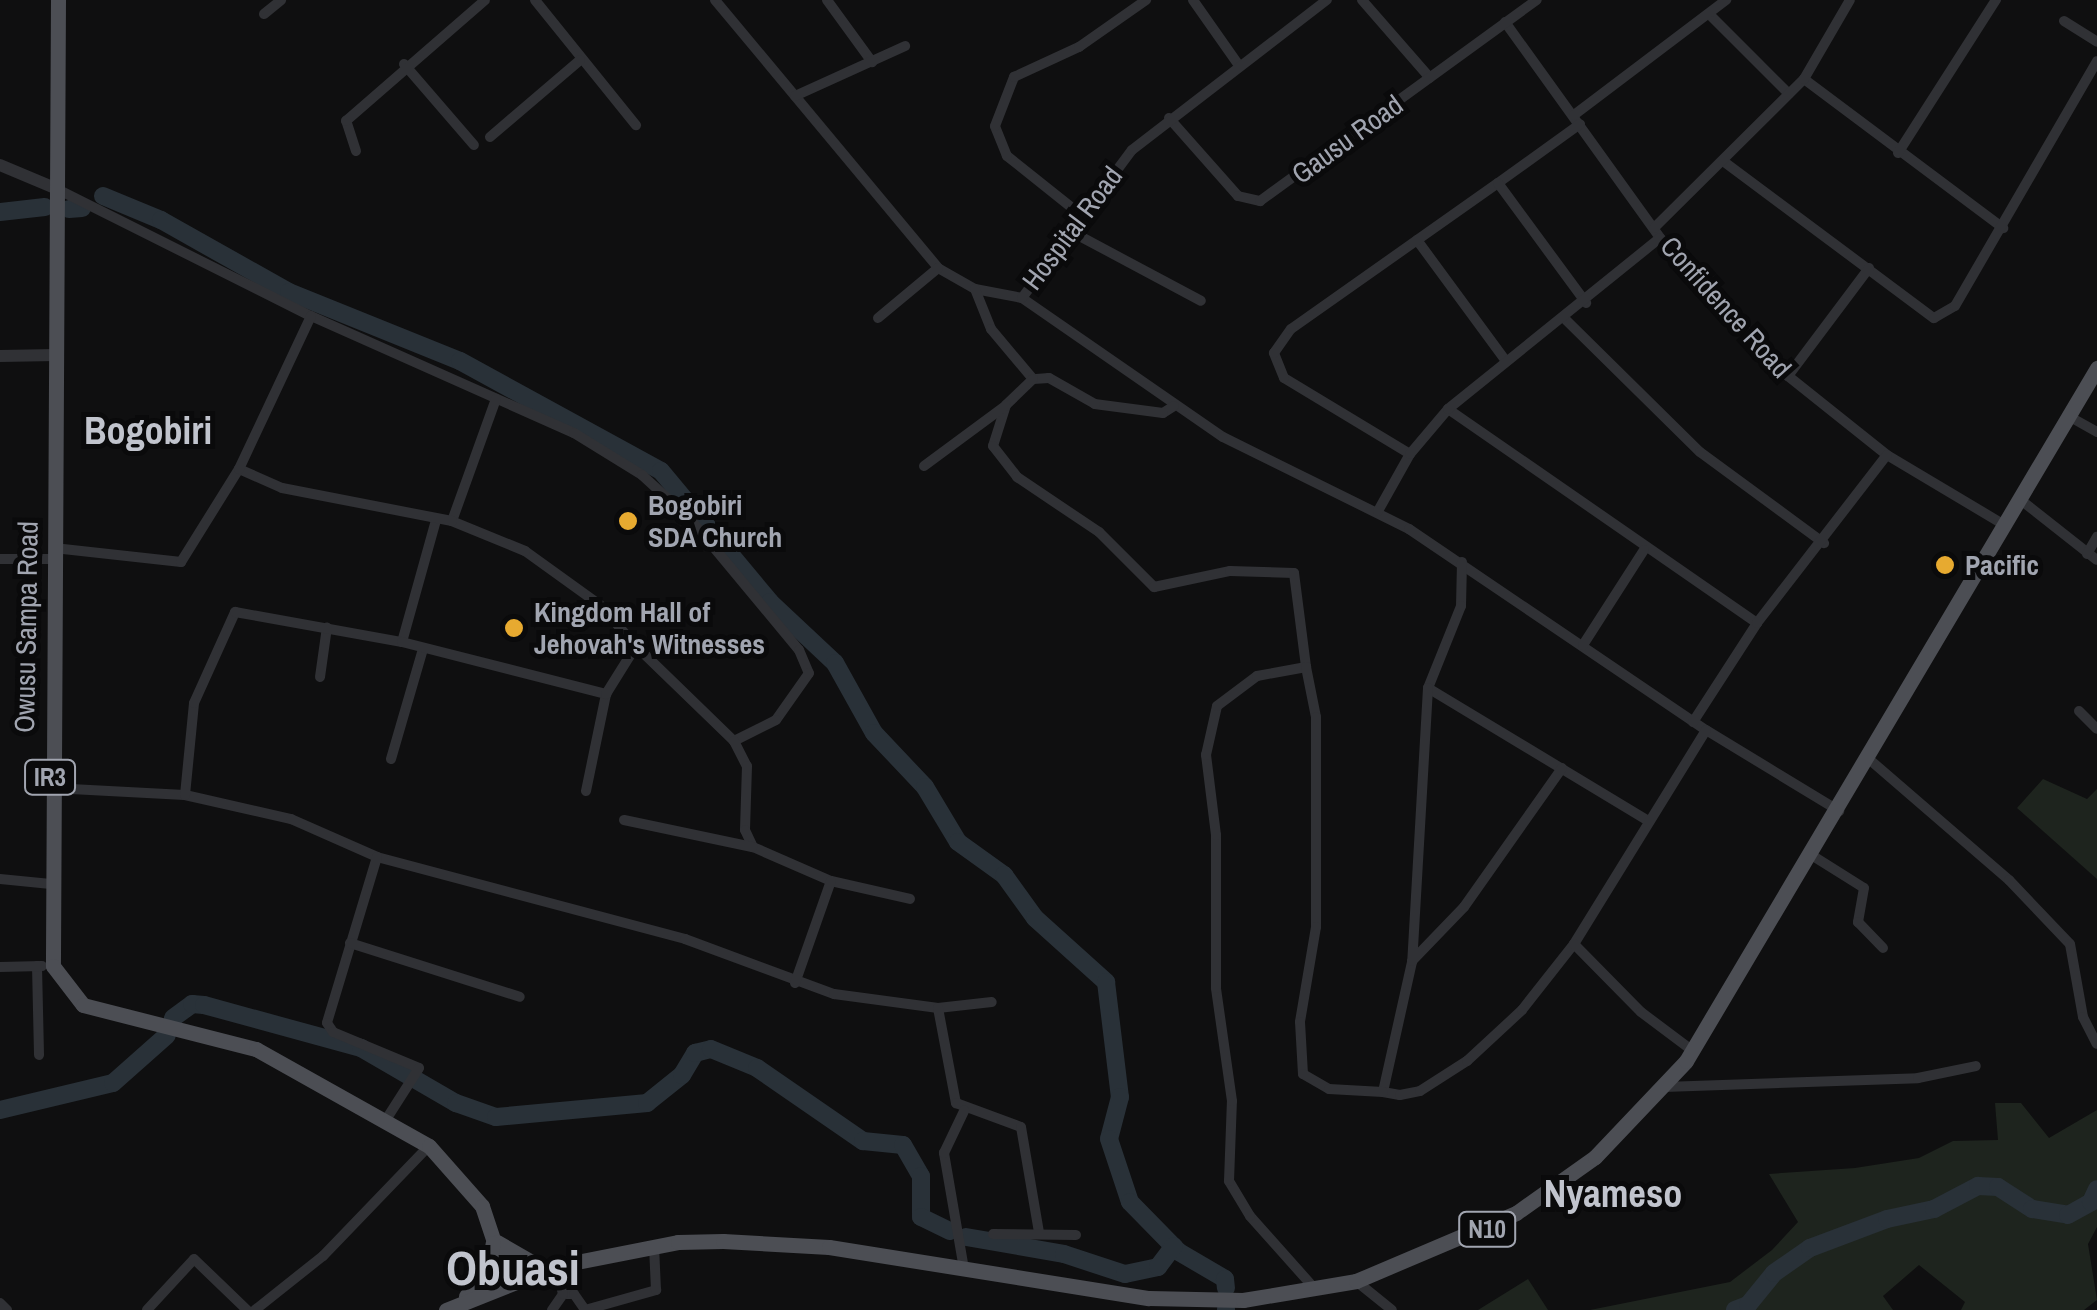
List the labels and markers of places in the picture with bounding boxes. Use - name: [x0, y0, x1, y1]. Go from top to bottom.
- place label: Bogobiri SDA Church: [648, 488, 783, 554]
- marker: Bogobiri SDA Church: [617, 510, 639, 532]
- place label: Pacific: [1965, 548, 2039, 582]
- marker: Pacific: [1934, 554, 1956, 576]
- place label: Kingdom Hall of Jehovah's Witnesses: [534, 595, 765, 661]
- marker: Kingdom Hall of Jehovah's Witnesses: [503, 617, 525, 639]

